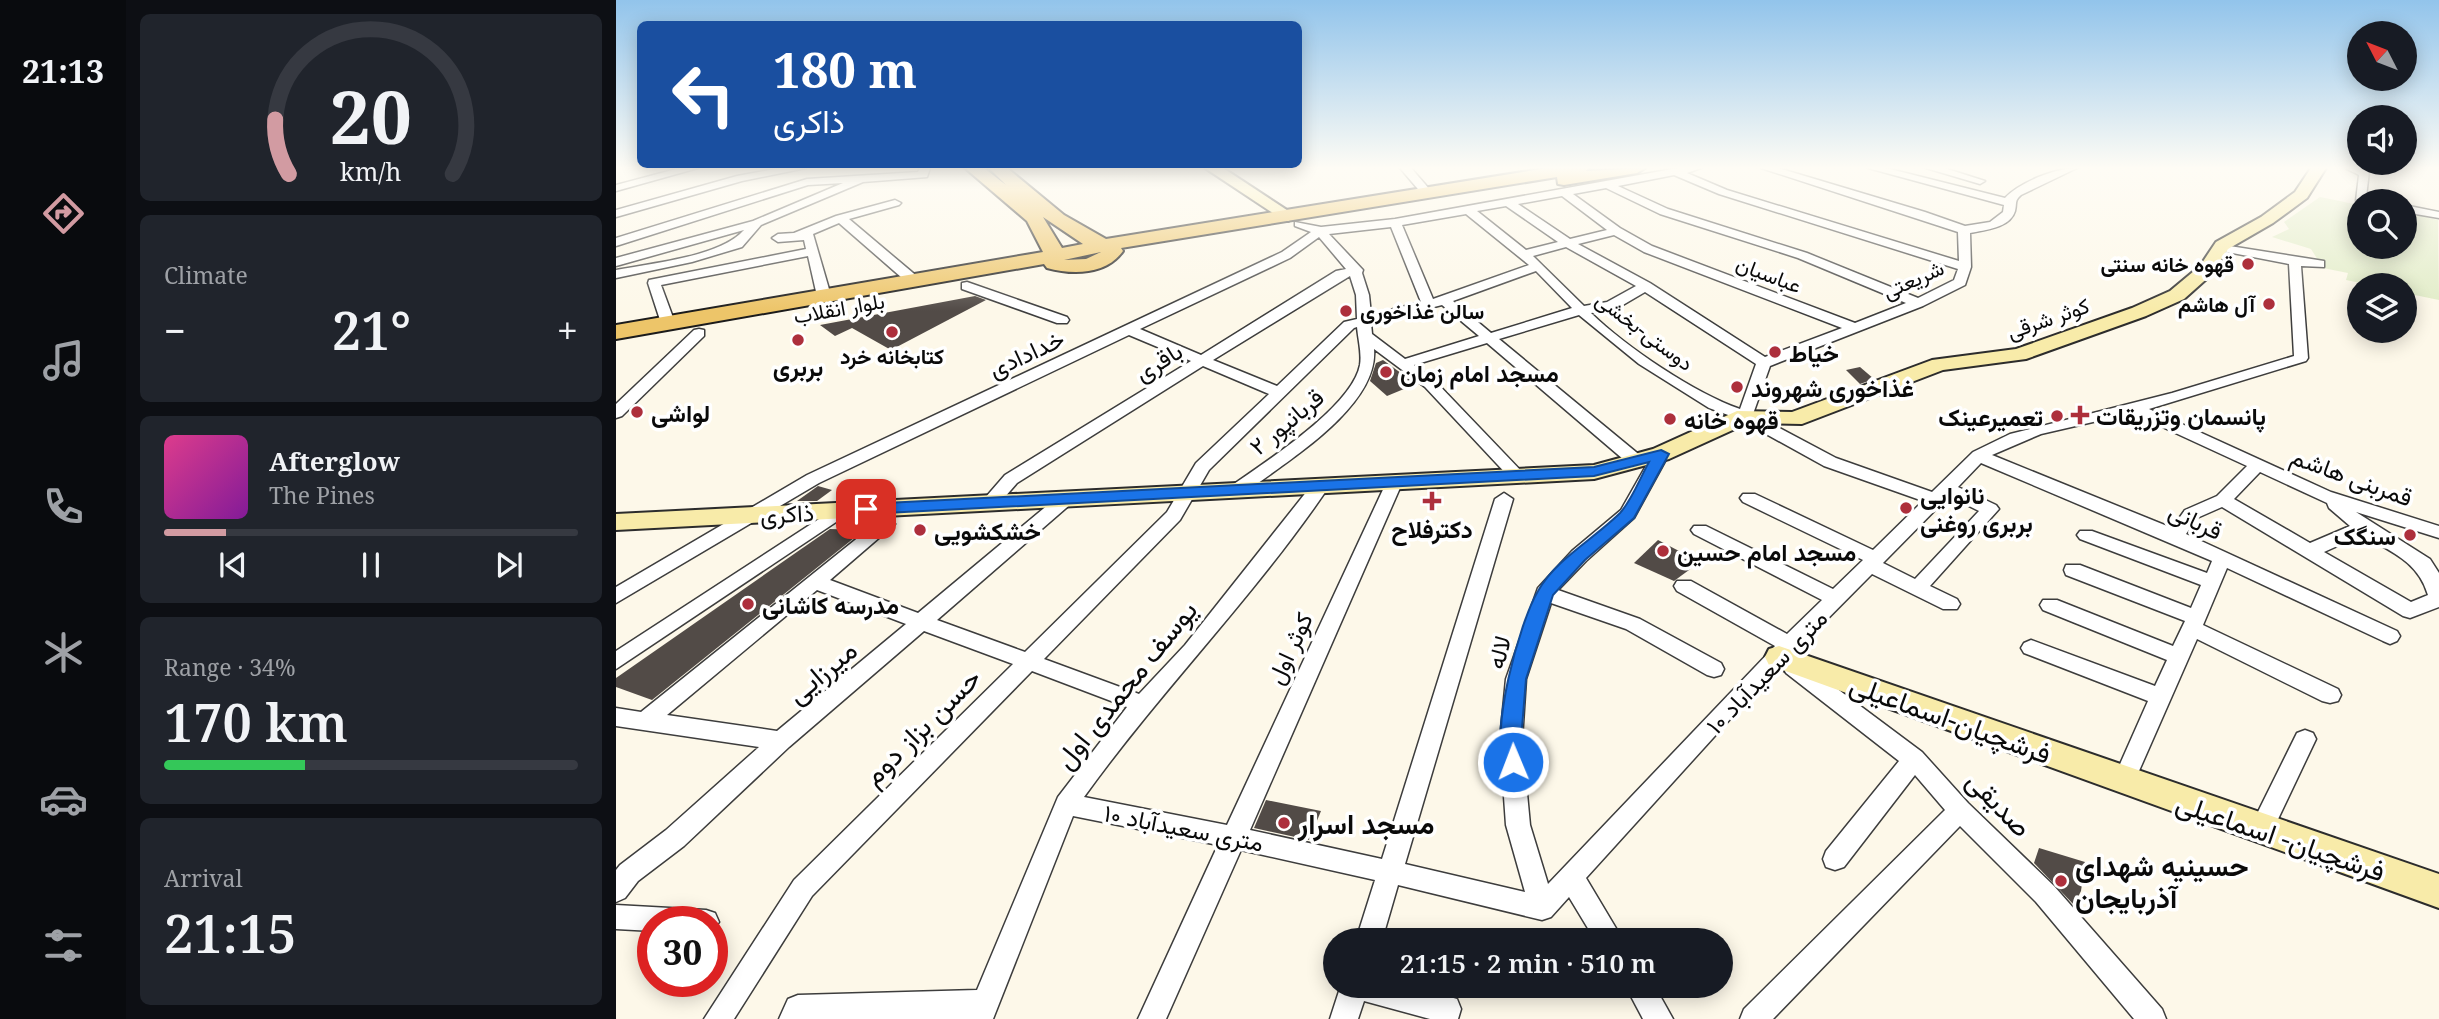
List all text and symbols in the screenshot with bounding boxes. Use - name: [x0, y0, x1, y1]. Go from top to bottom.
- north arrow: [2347, 21, 2417, 91]
- map controls: [2347, 21, 2417, 343]
- text: 180 m: [773, 36, 917, 102]
- text: 21:13: [22, 49, 104, 92]
- icon: left: [658, 49, 749, 140]
- text: 20: [330, 66, 412, 165]
- text: ذاکری: [773, 99, 845, 142]
- button: sound: [2347, 105, 2417, 175]
- text: km/h: [340, 153, 402, 187]
- icon: directions: [39, 189, 88, 238]
- button: search: [2347, 189, 2417, 259]
- street label: عباسیان: [1732, 249, 1806, 299]
- place label: قهوه خانه سنتی: [2101, 250, 2234, 278]
- street label: شریعتی: [1878, 253, 1948, 305]
- marker: قهوه خانه سنتی: [2240, 256, 2256, 272]
- text: Climate: [164, 259, 248, 291]
- button: layers: [2347, 273, 2417, 343]
- street label: دوستی-بخشی: [1590, 285, 1700, 377]
- street label: بلوار انقلاب: [791, 286, 887, 330]
- place label: آل هاشم: [2178, 290, 2257, 319]
- street label: کوثر شرقی: [2003, 291, 2093, 345]
- text: 21°: [332, 294, 411, 365]
- marker: آل هاشم: [2261, 296, 2277, 312]
- place label: سالن غذاخوری: [1360, 297, 1484, 325]
- marker: سالن غذاخوری: [1338, 303, 1354, 319]
- text: −: [164, 304, 186, 356]
- text: +: [557, 304, 578, 356]
- street label: خدادادی: [983, 321, 1069, 385]
- marker: کتابخانه خرد: [884, 324, 900, 340]
- marker: بربری: [790, 332, 806, 348]
- street label: باقری: [1128, 334, 1188, 388]
- icon: music: [39, 336, 88, 385]
- place label: خیاط: [1789, 336, 1839, 369]
- place label: کتابخانه خرد: [840, 342, 944, 370]
- marker: خیاط: [1767, 344, 1783, 360]
- place label: بربری: [773, 350, 823, 383]
- place label: مسجد امام زمان: [1400, 356, 1559, 390]
- marker: مسجد امام زمان: [1378, 364, 1394, 380]
- place label: غذاخوری شهروند: [1751, 371, 1914, 404]
- marker: غذاخوری شهروند: [1729, 379, 1745, 395]
- street label: قربانپور ۲: [1242, 380, 1331, 463]
- place label: لواشی: [651, 396, 710, 429]
- place label: پانسمان وتزریقات: [2096, 399, 2266, 433]
- place label: تعمیرعینک: [1938, 400, 2043, 433]
- place label: قهوه خانه: [1684, 403, 1779, 436]
- marker: لواشی: [629, 404, 645, 420]
- marker: پانسمان وتزریقات: [2070, 405, 2090, 425]
- marker: تعمیرعینک: [2049, 408, 2065, 424]
- marker: قهوه خانه: [1662, 411, 1678, 427]
- street label: قمربنی هاشم: [2286, 439, 2418, 514]
- text: Afterglow: [269, 443, 400, 479]
- place label: نانوایی بربری روغنی: [1920, 478, 2033, 539]
- text: The Pines: [269, 479, 375, 511]
- pin: [836, 479, 896, 539]
- icon: phone: [39, 482, 88, 531]
- icon: arrive: [847, 490, 885, 528]
- marker: دکترفلاح: [1422, 491, 1442, 511]
- street label: قربانی: [2164, 493, 2228, 547]
- street label: ذاکری: [759, 495, 815, 531]
- marker: نانوایی بربری روغنی: [1898, 500, 1914, 516]
- place label: دکترفلاح: [1391, 512, 1473, 546]
- place label: خشکشویی: [934, 514, 1041, 547]
- place label: سنگک: [2334, 519, 2396, 552]
- marker: خشکشویی: [912, 522, 928, 538]
- marker: سنگک: [2402, 527, 2418, 543]
- place label: مسجد امام حسین: [1677, 535, 1856, 569]
- marker: مسجد امام حسین: [1655, 543, 1671, 559]
- icon: previous: [214, 546, 252, 584]
- icon: pause: [352, 546, 390, 584]
- icon: next: [490, 546, 528, 584]
- place label: مدرسه کاشانی: [762, 588, 899, 621]
- street label: یوسف محمدی اول: [1045, 592, 1205, 776]
- marker: مدرسه کاشانی: [740, 596, 756, 612]
- street label: ۱۰ متری سعیدآباد: [1698, 601, 1834, 741]
- street label: کوثر اول: [1258, 607, 1320, 689]
- icon: climate: [39, 628, 88, 677]
- street label: میرزایی: [778, 630, 864, 712]
- street label: لاله: [1478, 632, 1518, 672]
- text: Range · 34%: [164, 651, 296, 683]
- street label: حسن بزاز دوم: [854, 659, 989, 794]
- street label: فرشچیان-اسماعیلی: [1845, 664, 2057, 773]
- text: 170 km: [164, 686, 348, 757]
- position arrow: [1476, 725, 1550, 799]
- street label: صدیقی: [1959, 761, 2041, 845]
- icon: car: [39, 775, 88, 824]
- street label: فرشچیان- اسماعیلی: [2171, 782, 2391, 891]
- street label: ۱۰ متری سعیدآباد: [1101, 795, 1267, 859]
- place label: مسجد اسرار: [1297, 804, 1435, 842]
- marker: مسجد اسرار: [1276, 815, 1292, 831]
- place label: حسینیه شهدای آذربایجان: [2075, 846, 2249, 916]
- text: Arrival: [164, 862, 243, 894]
- marker: حسینیه شهدای آذربایجان: [2053, 873, 2069, 889]
- text: 21:15: [164, 897, 297, 968]
- speed limit sign: 30: [637, 906, 728, 997]
- icon: filters: [39, 921, 88, 970]
- text: 21:15 · 2 min · 510 m: [1400, 945, 1656, 981]

